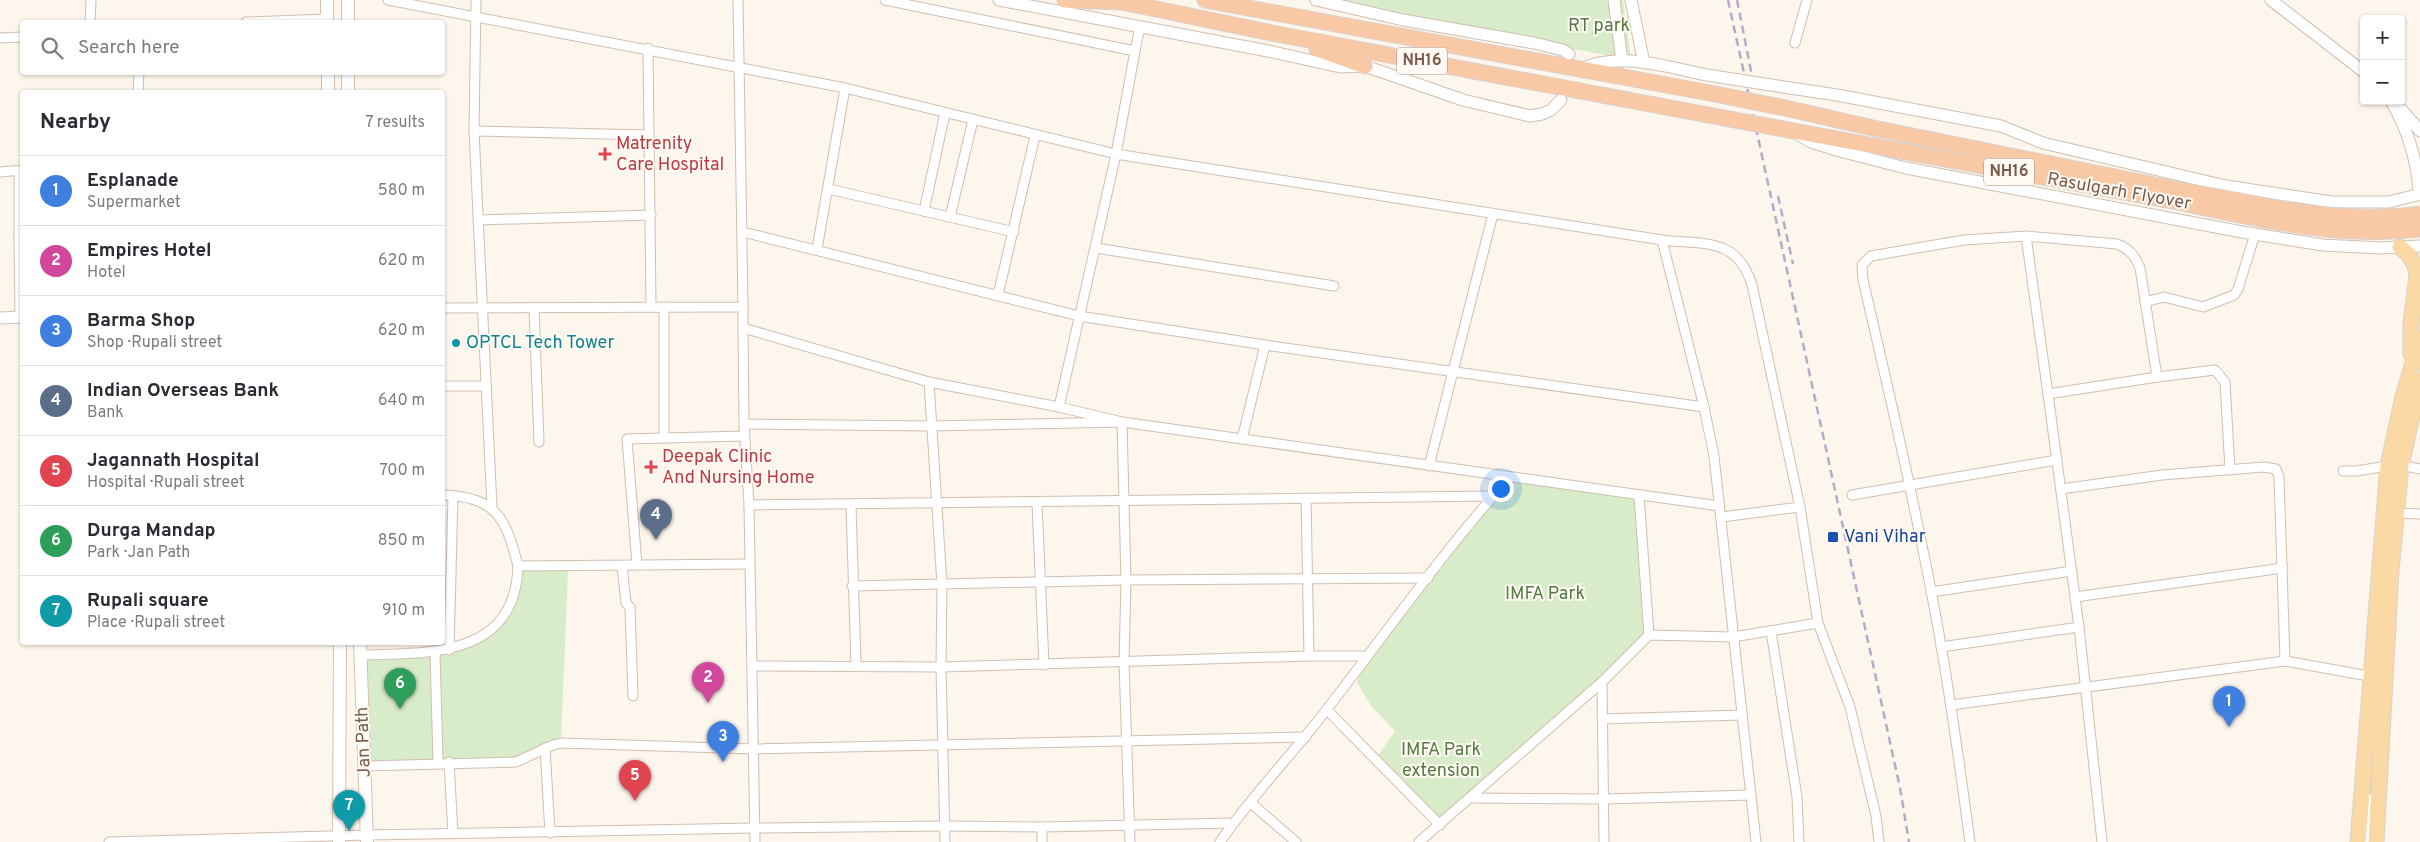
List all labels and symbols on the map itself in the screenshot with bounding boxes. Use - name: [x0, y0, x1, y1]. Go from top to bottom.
- park label: RT park: [1568, 15, 1630, 38]
- road number: NH16: [1397, 48, 1447, 74]
- place label: Matrenity Care Hospital: [616, 133, 724, 177]
- marker: Matrenity Care Hospital: [598, 147, 612, 161]
- road number: NH16: [1984, 158, 2034, 186]
- street label: Rasulgarh Flyover: [2045, 168, 2193, 216]
- place label: OPTCL Tech Tower: [466, 332, 614, 355]
- marker: OPTCL Tech Tower: [450, 337, 462, 349]
- place label: Deepak Clinic And Nursing Home: [662, 446, 814, 490]
- marker: Deepak Clinic And Nursing Home: [644, 460, 658, 474]
- your location: [1488, 476, 1514, 502]
- pin: 4: [640, 499, 672, 540]
- place label: Vani Vihar: [1844, 526, 1926, 549]
- marker: Vani Vihar: [1826, 530, 1840, 544]
- park label: IMFA Park: [1505, 583, 1585, 606]
- pin: 2: [692, 662, 724, 703]
- pin: 6: [384, 668, 416, 709]
- pin: 1: [2213, 686, 2245, 727]
- street label: Jan Path: [351, 706, 377, 778]
- pin: 3: [707, 721, 739, 762]
- park label: IMFA Park extension: [1401, 739, 1481, 783]
- pin: 5: [619, 760, 651, 801]
- pin: 7: [333, 790, 365, 831]

